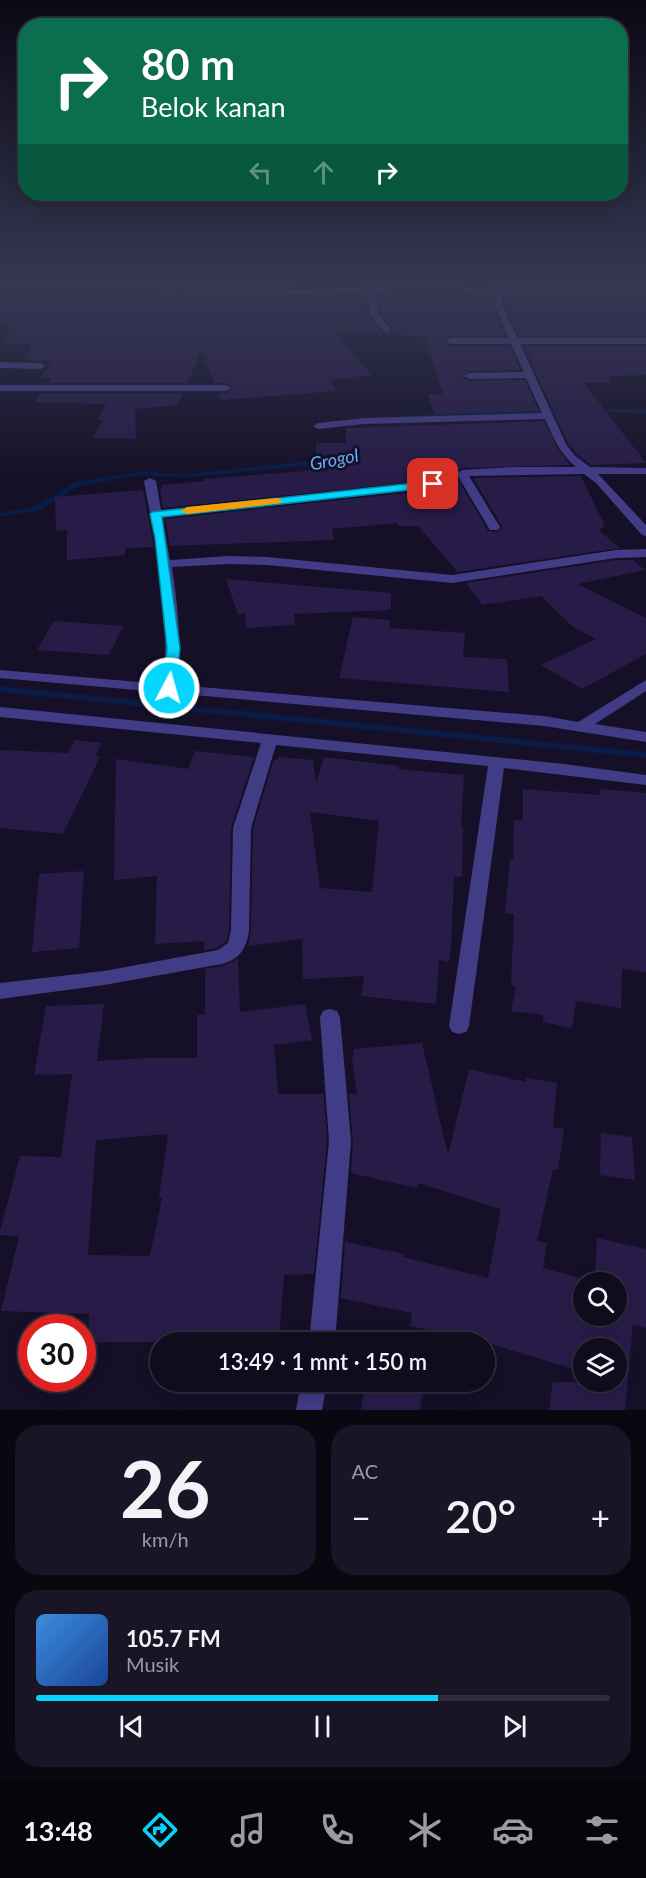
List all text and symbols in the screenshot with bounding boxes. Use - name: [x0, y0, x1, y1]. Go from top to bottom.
- text: 80 m: [141, 39, 235, 89]
- icon: right: [42, 42, 120, 120]
- text: Belok kanan: [141, 90, 286, 123]
- icon: left: [244, 156, 277, 189]
- icon: ahead: [307, 156, 340, 189]
- icon: right: [370, 156, 403, 189]
- water label: Grogol: [308, 444, 360, 474]
- pin: [407, 458, 458, 509]
- icon: arrive: [416, 467, 449, 500]
- position arrow: [137, 656, 201, 720]
- map controls: [573, 1272, 627, 1392]
- button: search: [573, 1272, 627, 1326]
- speed limit sign: 30: [18, 1314, 96, 1392]
- button: layers: [573, 1338, 627, 1392]
- text: 13:49 · 1 mnt · 150 m: [218, 1348, 427, 1375]
- text: 26: [120, 1441, 210, 1535]
- text: AC: [352, 1459, 378, 1483]
- text: 20°: [445, 1489, 516, 1543]
- text: −: [352, 1497, 371, 1537]
- text: +: [591, 1497, 610, 1537]
- text: km/h: [142, 1527, 189, 1551]
- text: 105.7 FM: [126, 1625, 221, 1652]
- text: Musik: [126, 1652, 179, 1676]
- icon: previous: [115, 1710, 148, 1743]
- icon: pause: [306, 1710, 339, 1743]
- icon: next: [498, 1710, 531, 1743]
- icon: directions: [139, 1809, 181, 1851]
- icon: music: [227, 1809, 269, 1851]
- icon: phone: [316, 1809, 358, 1851]
- icon: climate: [404, 1809, 446, 1851]
- icon: car: [492, 1809, 534, 1851]
- icon: filters: [581, 1809, 623, 1851]
- text: 13:48: [23, 1814, 93, 1847]

